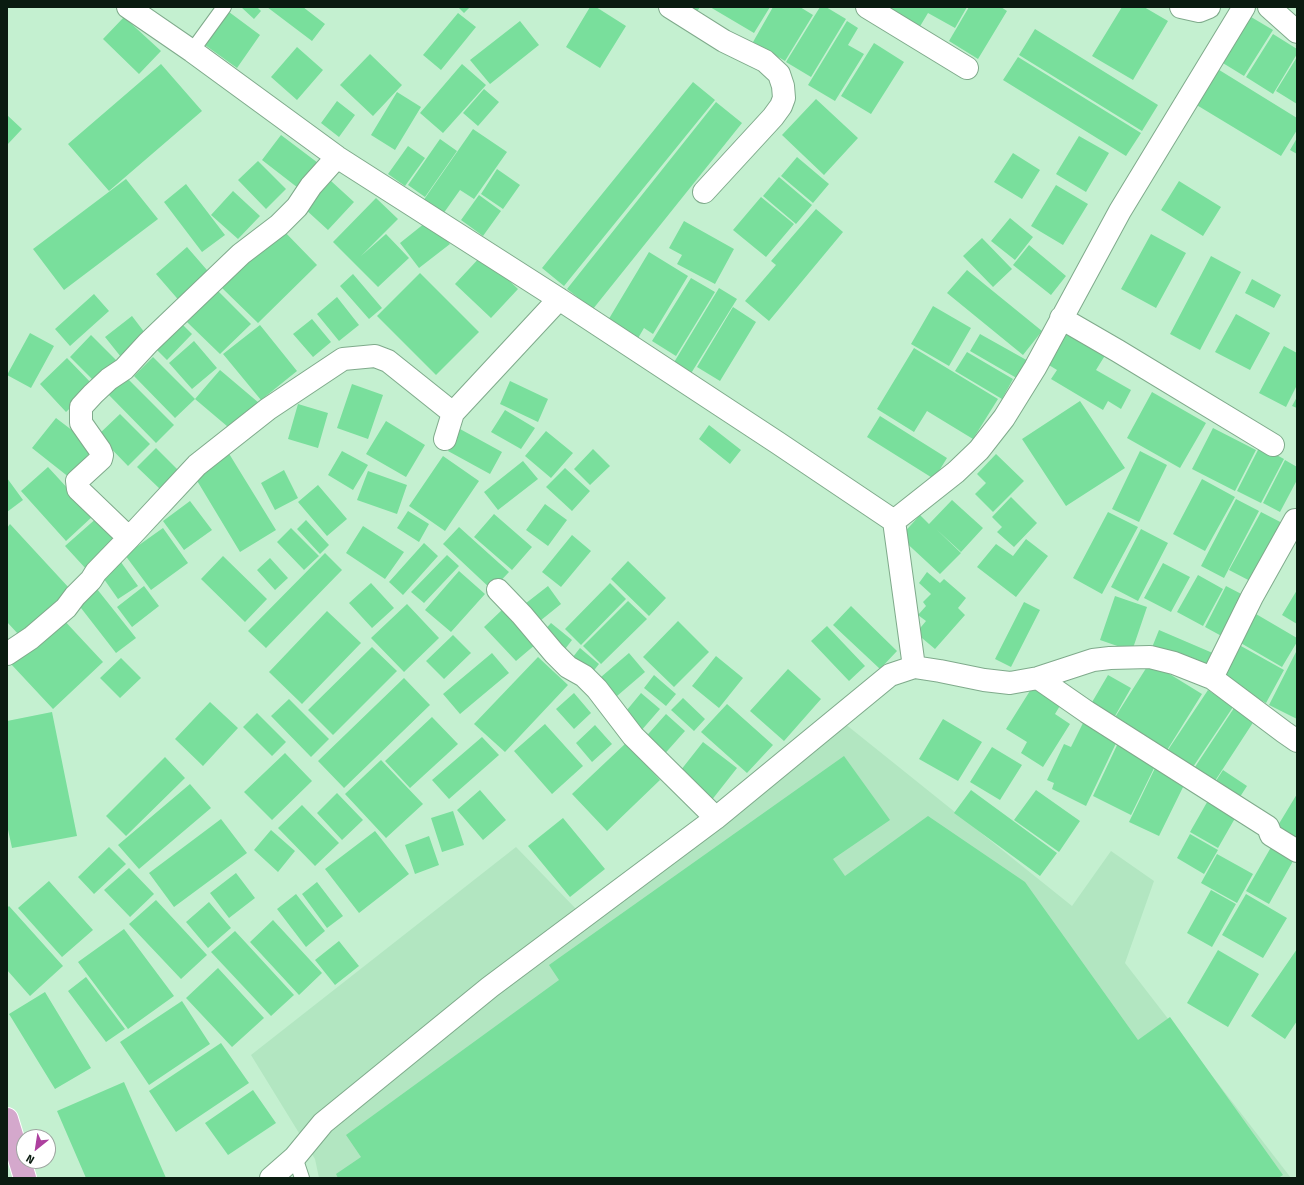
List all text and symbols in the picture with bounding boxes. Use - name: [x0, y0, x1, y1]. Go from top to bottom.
- north arrow: [16, 1129, 56, 1169]
- text: N: [24, 1152, 37, 1166]

